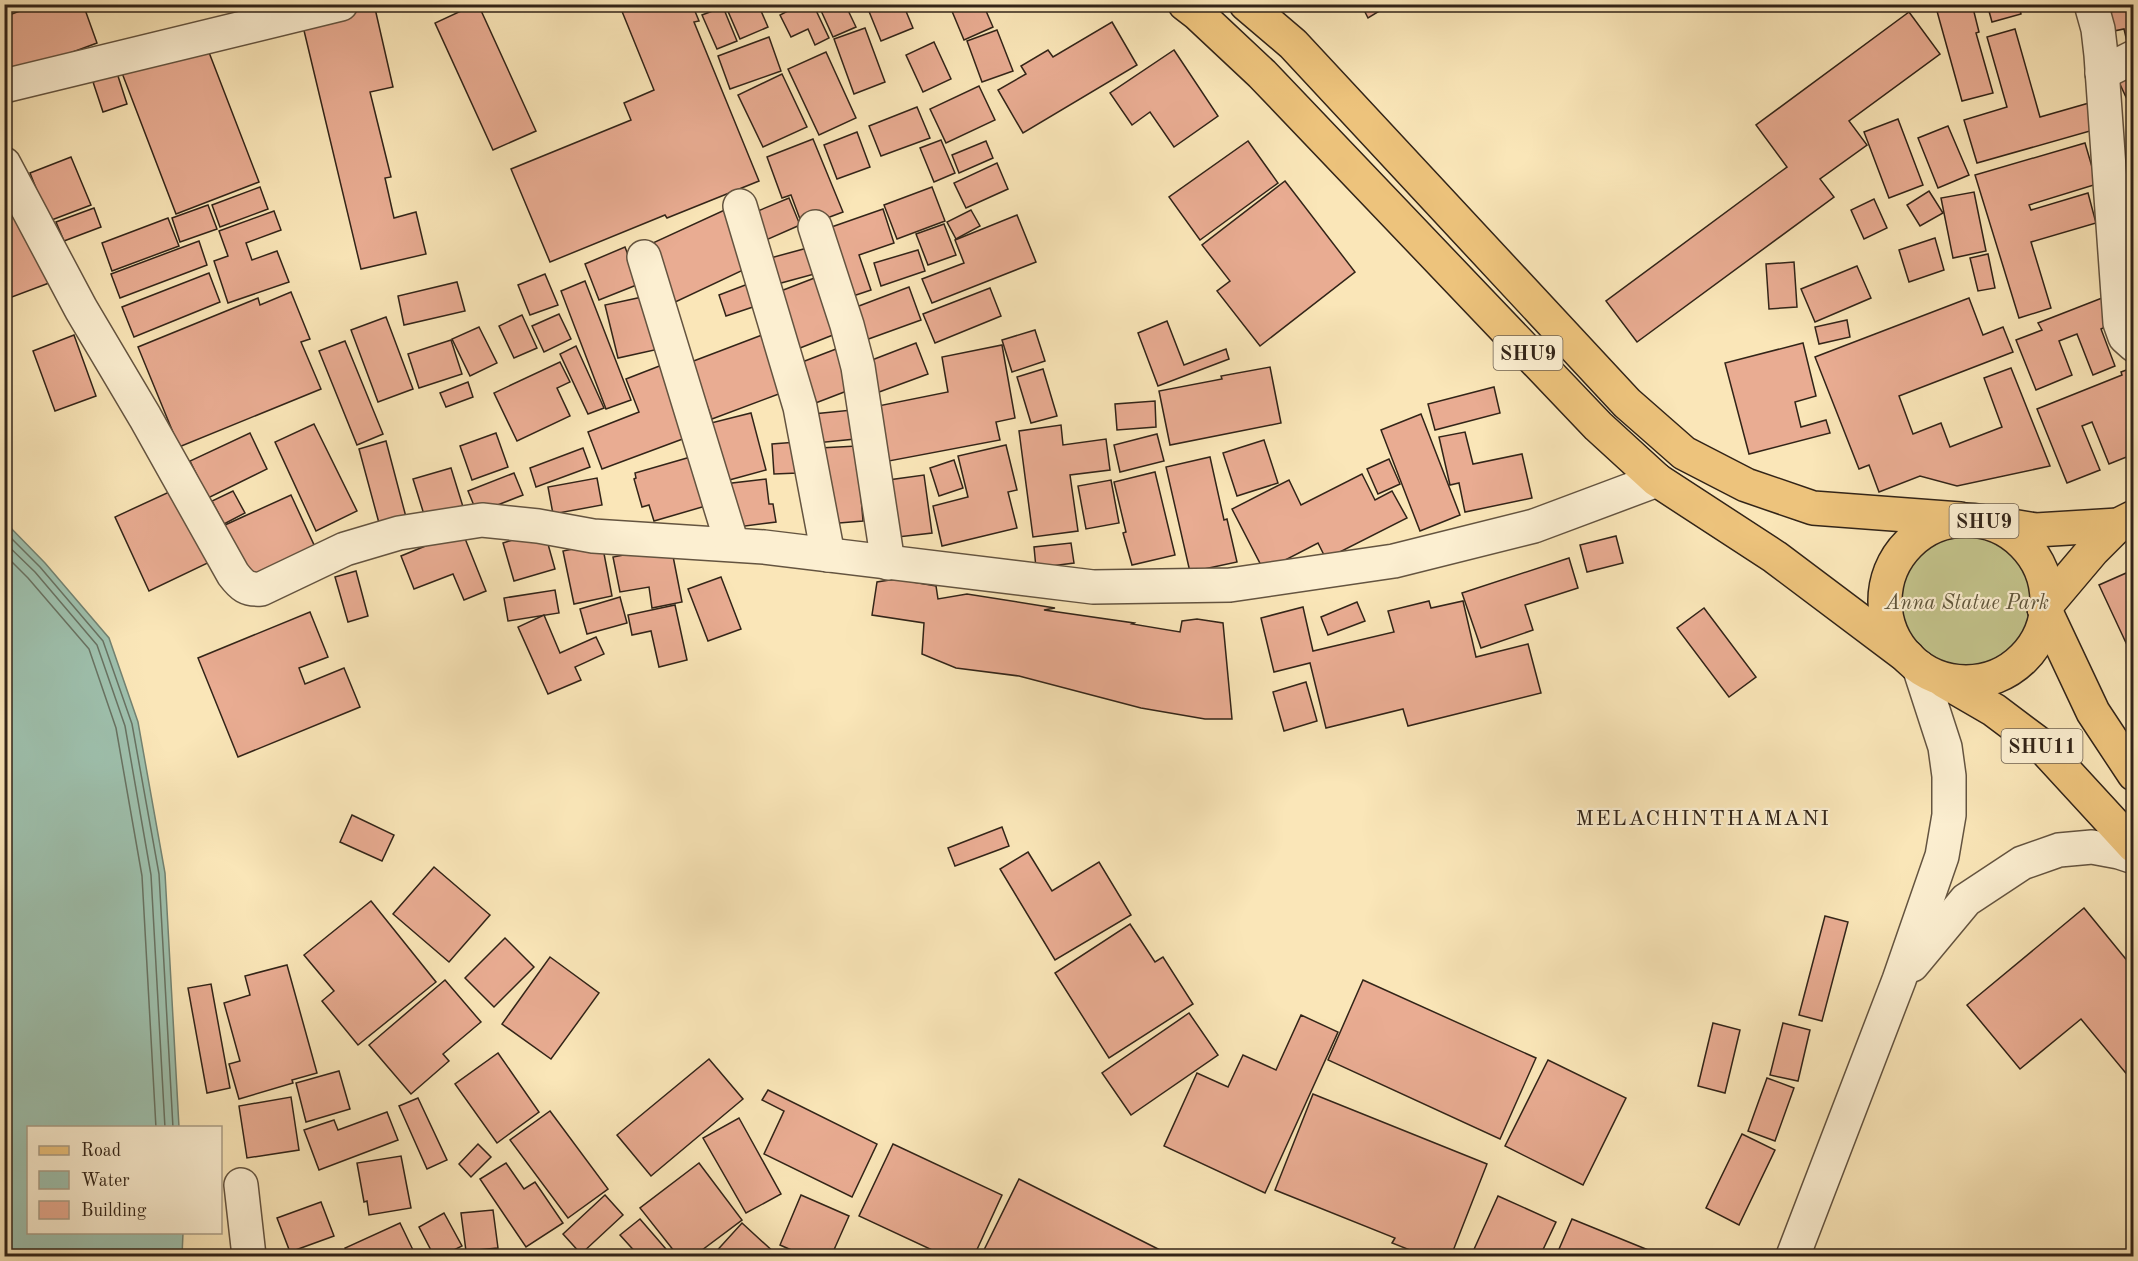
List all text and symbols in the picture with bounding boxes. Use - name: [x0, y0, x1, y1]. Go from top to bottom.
- road number: SHU9: [1494, 336, 1562, 370]
- road number: SHU9: [1950, 504, 2018, 538]
- park label: Anna Statue Park: [1884, 593, 2049, 614]
- road number: SHU11: [2002, 729, 2082, 763]
- district label: MELACHINTHAMANI: [1576, 808, 1831, 830]
- legend: [27, 1126, 222, 1234]
- text: Road: [81, 1142, 121, 1160]
- text: Water: [81, 1172, 130, 1190]
- text: Building: [81, 1202, 147, 1220]

